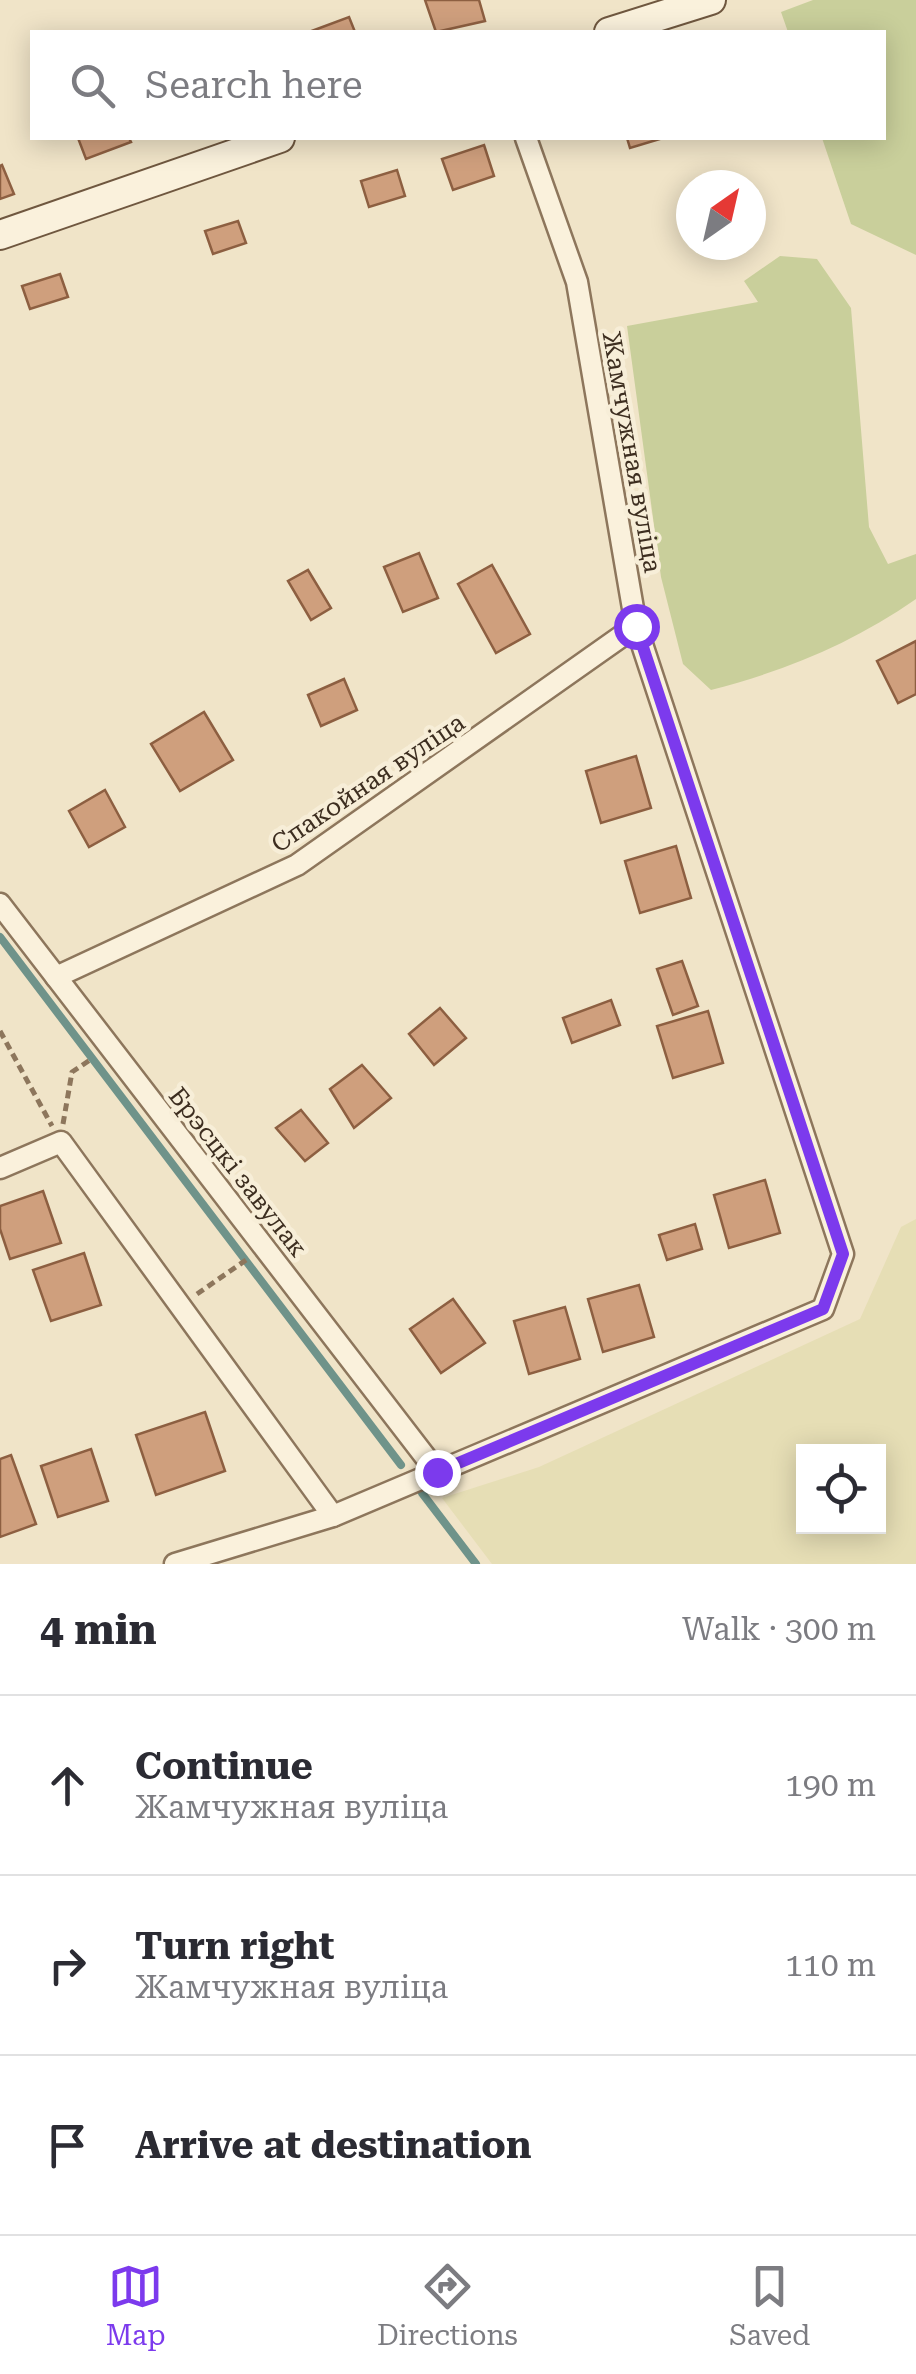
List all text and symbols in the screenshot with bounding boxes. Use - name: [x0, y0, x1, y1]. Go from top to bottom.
- search box: [30, 30, 886, 140]
- icon: search: [65, 58, 120, 113]
- text: Search here: [145, 63, 363, 107]
- north arrow: [676, 170, 766, 260]
- street label: Жамчужная вуліца: [596, 329, 668, 575]
- route start: [614, 604, 660, 650]
- street label: Спакойная вуліца: [266, 707, 470, 858]
- street label: Брэсцкі завулак: [163, 1082, 313, 1263]
- map controls: [796, 1444, 886, 1534]
- button: locate: [796, 1444, 886, 1534]
- route end: [415, 1450, 461, 1496]
- text: 4 min: [40, 1605, 157, 1654]
- text: Walk · 300 m: [682, 1610, 876, 1648]
- text: Continue: [135, 1744, 313, 1788]
- icon: ahead: [40, 1758, 95, 1813]
- text: 190 m: [785, 1766, 876, 1804]
- text: Жамчужная вуліца: [135, 1788, 448, 1826]
- text: Turn right: [135, 1924, 334, 1968]
- icon: right: [40, 1938, 95, 1993]
- text: 110 m: [785, 1946, 876, 1984]
- text: Жамчужная вуліца: [135, 1968, 448, 2006]
- icon: arrive: [40, 2118, 95, 2173]
- text: Arrive at destination: [135, 2123, 531, 2167]
- tab: Map: [106, 2259, 166, 2352]
- tab: Directions: [377, 2259, 518, 2352]
- tab: Saved: [729, 2259, 810, 2352]

